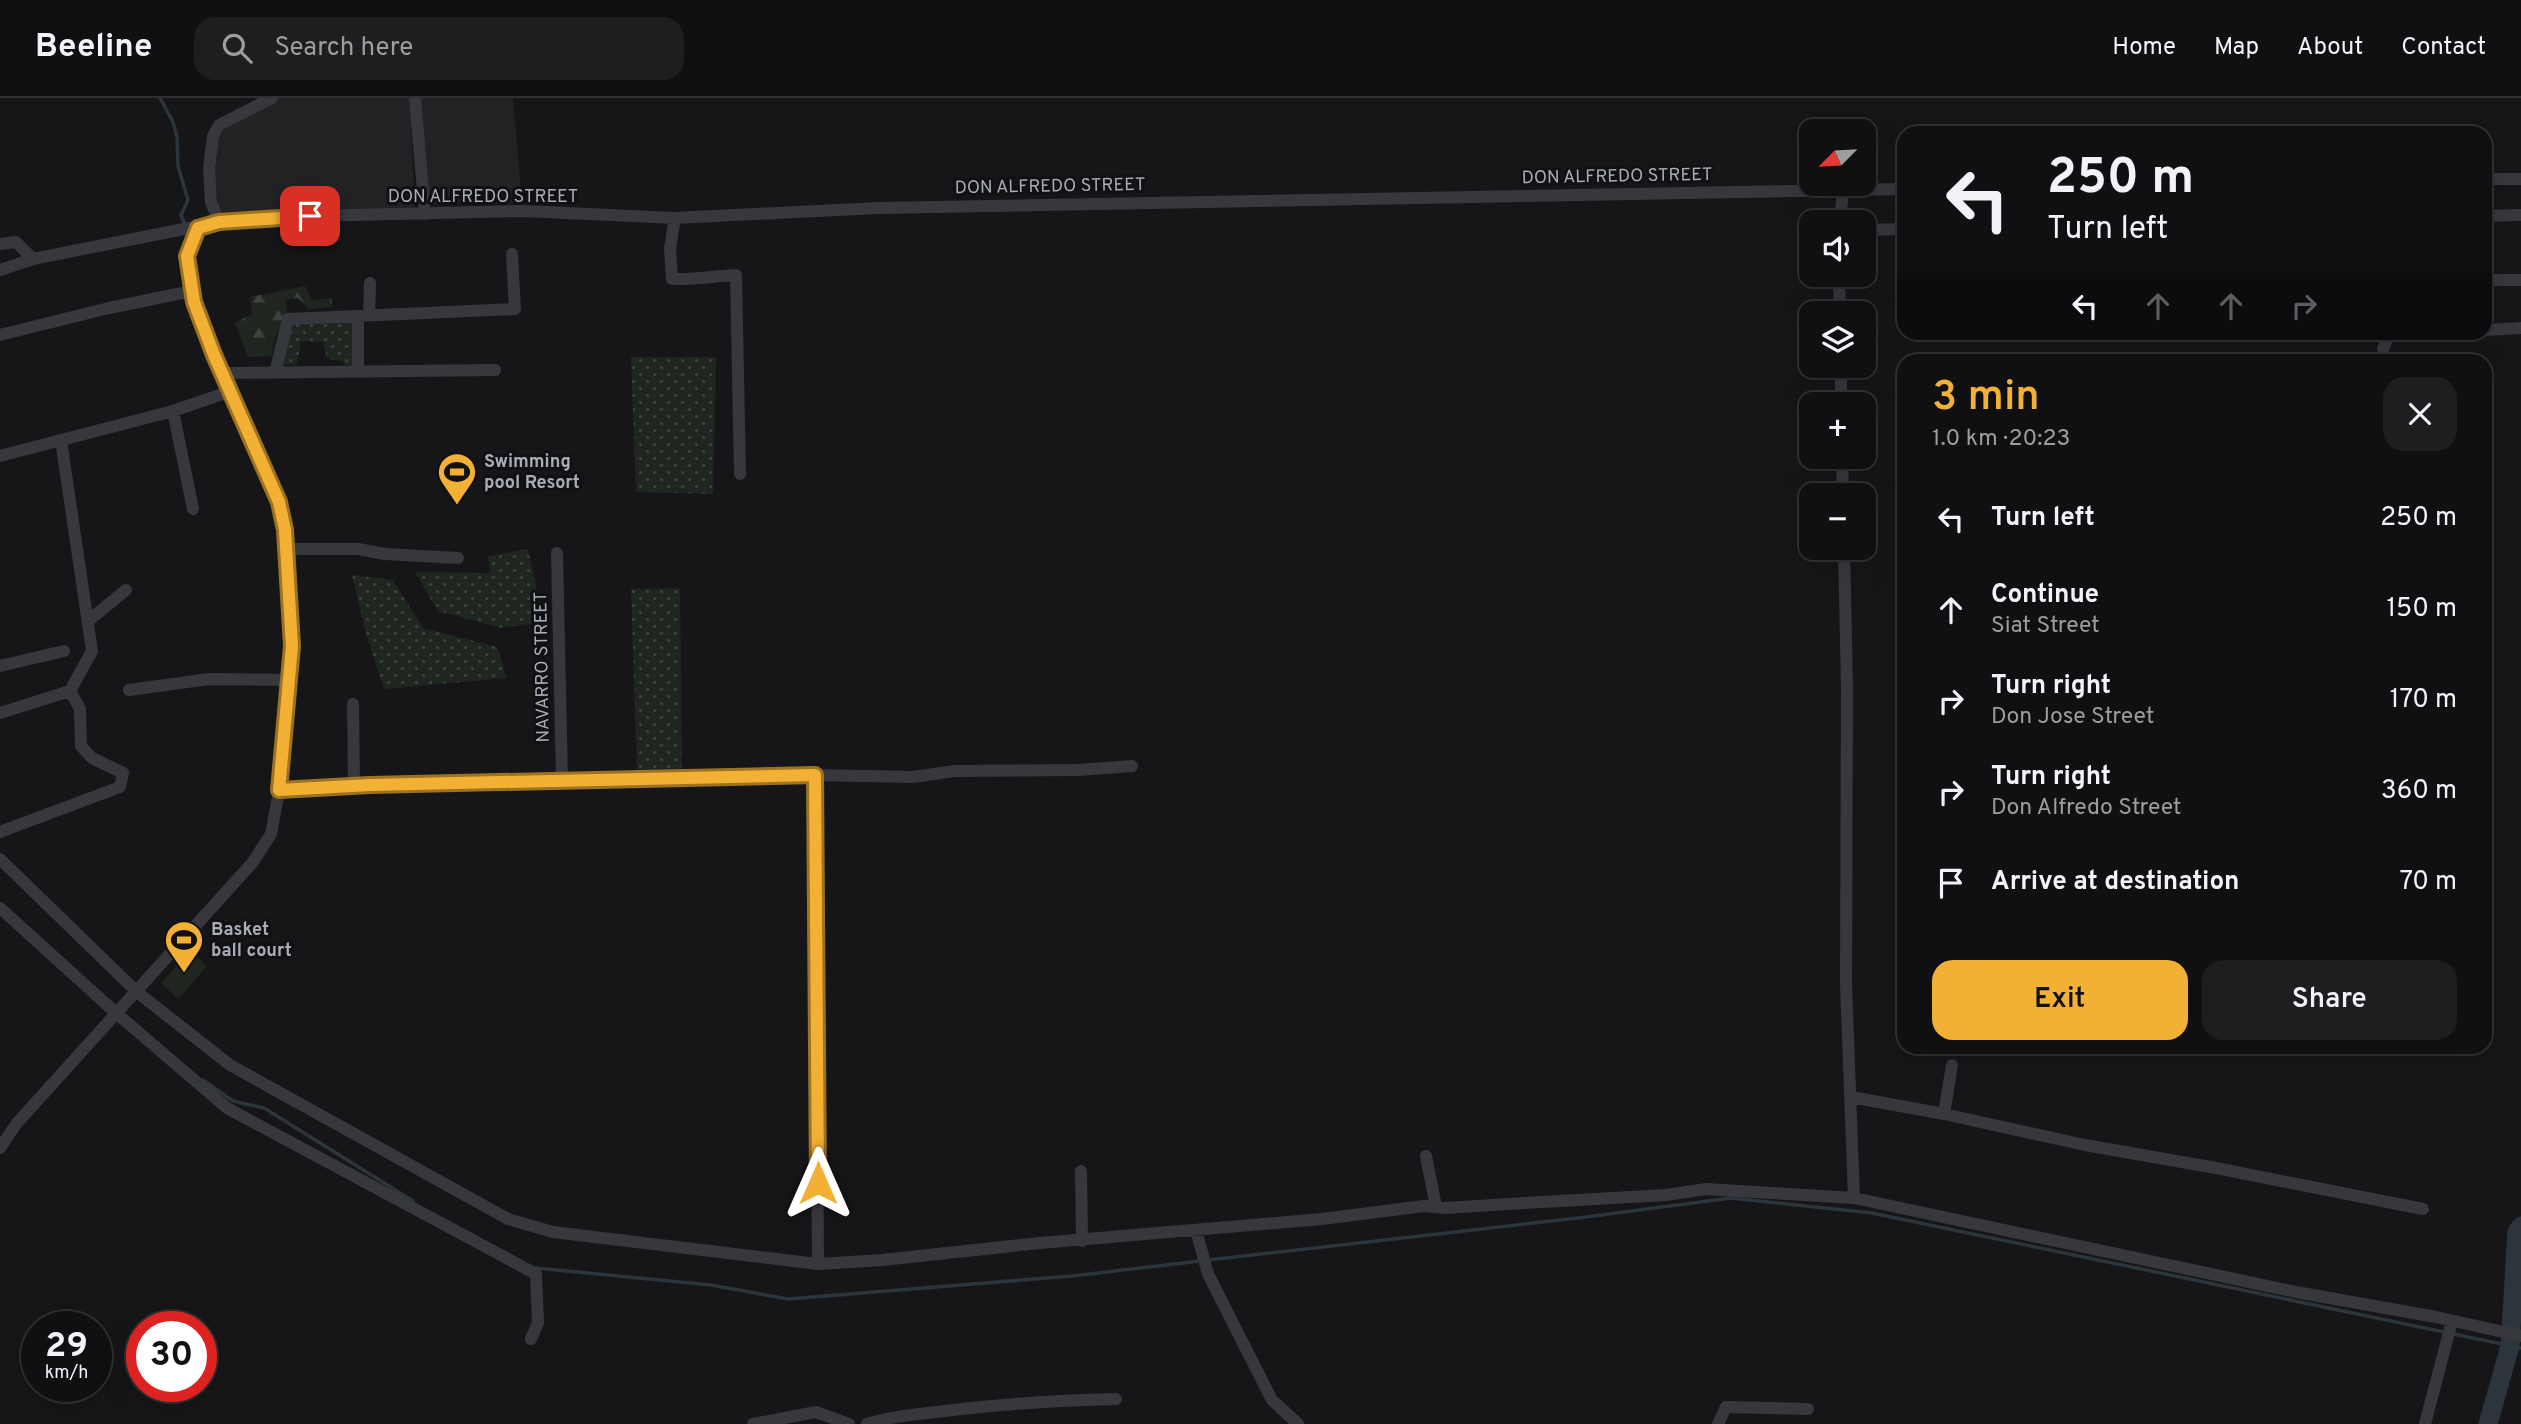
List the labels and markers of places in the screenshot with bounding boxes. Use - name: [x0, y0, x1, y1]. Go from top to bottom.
- pin: [280, 186, 340, 246]
- sports icon: Swimming pool Resort: [436, 451, 478, 506]
- place label: Swimming pool Resort: [484, 451, 580, 495]
- sports icon: Basket ball court: [163, 919, 205, 974]
- place label: Basket ball court: [211, 919, 292, 963]

